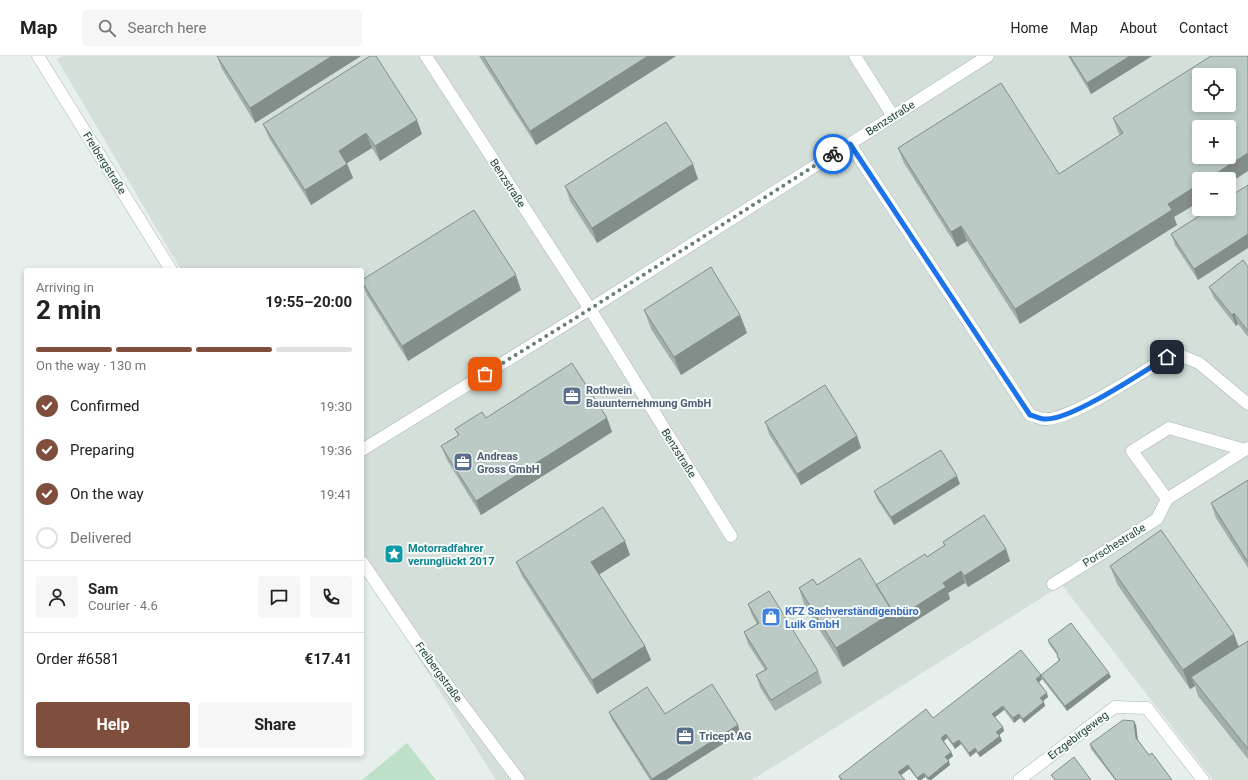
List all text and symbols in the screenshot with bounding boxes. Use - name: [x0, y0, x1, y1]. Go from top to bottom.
- search box: [82, 10, 362, 46]
- text: Map: [20, 16, 58, 39]
- icon: search: [96, 17, 118, 39]
- text: Search here: [128, 19, 206, 37]
- text: Home: [1010, 20, 1048, 36]
- text: Map: [1070, 20, 1098, 36]
- text: About: [1120, 20, 1157, 36]
- text: Contact: [1179, 20, 1228, 36]
- map controls: [1192, 68, 1236, 216]
- button: locate: [1192, 68, 1236, 112]
- street label: Benzstraße: [863, 98, 917, 139]
- button: +: [1192, 120, 1236, 164]
- street label: Freibergstraße: [80, 130, 129, 197]
- courier: [813, 134, 853, 174]
- icon: bike: [822, 143, 844, 165]
- street label: Benzstraße: [487, 157, 528, 210]
- button: −: [1192, 172, 1236, 216]
- text: Arriving in: [36, 280, 94, 295]
- text: 19:55–20:00: [265, 293, 352, 311]
- text: 2 min: [36, 295, 101, 325]
- pin: [1150, 340, 1184, 374]
- icon: home: [1156, 346, 1178, 368]
- pin: [468, 357, 502, 391]
- text: On the way · 130 m: [36, 358, 146, 373]
- icon: bag: [474, 363, 496, 385]
- place label: Rothwein Bauunternehmung GmbH: [586, 384, 711, 410]
- office icon: Rothwein Bauunternehmung GmbH: [561, 385, 583, 407]
- icon: check: [36, 395, 58, 417]
- text: Confirmed: [70, 397, 140, 415]
- text: 19:30: [320, 399, 352, 414]
- street label: Benzstraße: [658, 426, 699, 480]
- icon: check: [36, 439, 58, 461]
- text: Preparing: [70, 441, 134, 459]
- text: 19:36: [320, 443, 352, 458]
- place label: Andreas Gross GmbH: [477, 450, 540, 476]
- office icon: Andreas Gross GmbH: [452, 451, 474, 473]
- icon: check: [36, 483, 58, 505]
- text: On the way: [70, 485, 144, 503]
- text: 19:41: [320, 487, 352, 502]
- street label: Porschestraße: [1081, 521, 1148, 570]
- text: Delivered: [70, 529, 132, 547]
- place label: Motorradfahrer verunglückt 2017: [408, 542, 494, 568]
- place icon: Motorradfahrer verunglückt 2017: [383, 543, 405, 565]
- button: person: [36, 576, 78, 618]
- button: chat: [258, 576, 300, 618]
- button: phone: [310, 576, 352, 618]
- text: Sam: [88, 580, 118, 598]
- text: Courier · 4.6: [88, 598, 158, 613]
- place label: KFZ Sachverständigenbüro Luik GmbH: [785, 605, 919, 631]
- shop icon: KFZ Sachverständigenbüro Luik GmbH: [760, 606, 782, 628]
- street label: Freibergstraße: [412, 640, 465, 705]
- text: Order #6581: [36, 650, 119, 668]
- text: €17.41: [305, 650, 352, 668]
- button: Help: [36, 702, 190, 748]
- button: Share: [198, 702, 352, 748]
- street label: Erzgebirgeweg: [1046, 709, 1111, 762]
- office icon: Tricept AG: [674, 725, 696, 747]
- place label: Tricept AG: [699, 730, 752, 743]

